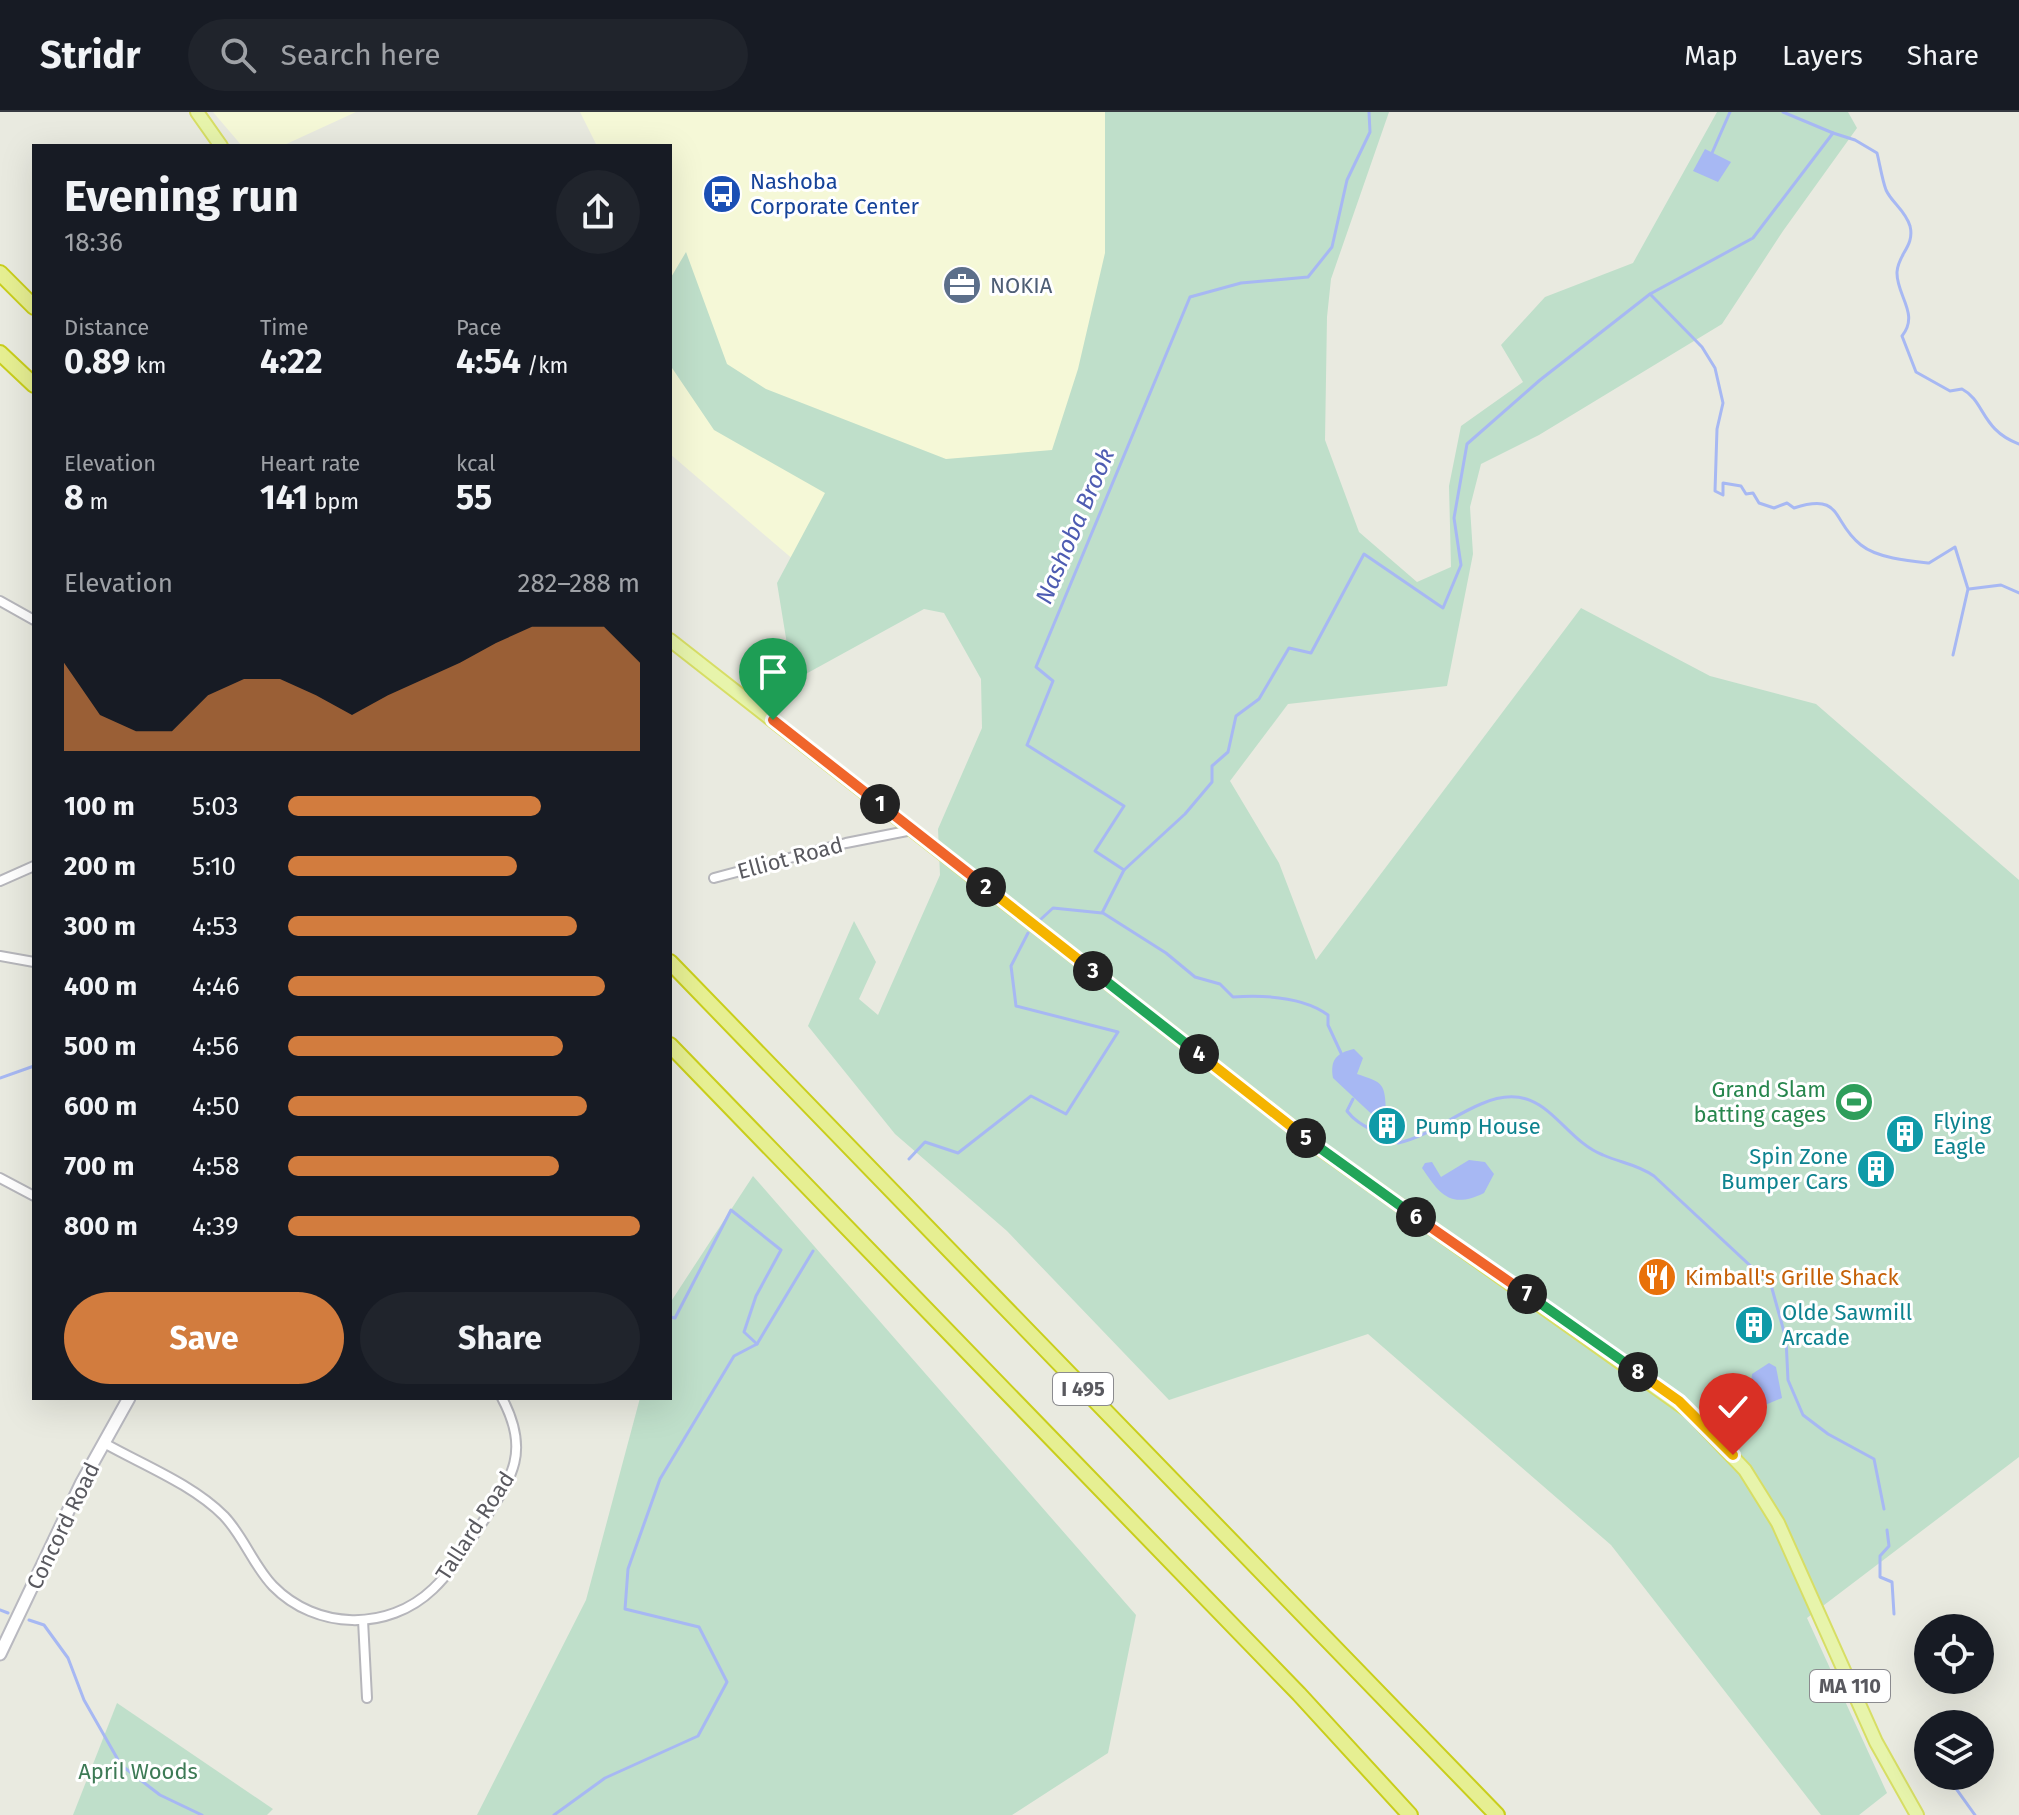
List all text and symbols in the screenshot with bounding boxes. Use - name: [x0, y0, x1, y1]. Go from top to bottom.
- search box: [188, 19, 748, 91]
- text: Stridr: [40, 32, 140, 78]
- icon: search: [216, 33, 260, 77]
- text: Search here: [280, 37, 441, 73]
- text: Map: [1684, 39, 1738, 72]
- text: Layers: [1782, 39, 1863, 72]
- text: Share: [1907, 39, 1979, 72]
- place label: Nashoba Corporate Center: [750, 168, 920, 220]
- text: Evening run: [64, 170, 299, 223]
- button: share: [556, 170, 640, 254]
- bus stop icon: Nashoba Corporate Center: [701, 173, 743, 215]
- text: 18:36: [64, 227, 123, 258]
- office icon: NOKIA: [941, 264, 983, 306]
- place label: NOKIA: [990, 272, 1053, 299]
- text: Distance: [64, 314, 149, 341]
- text: Time: [260, 314, 308, 341]
- text: Pace: [456, 314, 502, 341]
- text: 0.89: [64, 341, 130, 382]
- text: 4:22: [260, 341, 323, 382]
- text: 4:54: [456, 341, 521, 382]
- text: km: [130, 352, 166, 379]
- text: /km: [521, 352, 568, 379]
- water label: Nashoba Brook: [1030, 444, 1120, 608]
- text: Elevation: [64, 450, 156, 477]
- text: Heart rate: [260, 450, 360, 477]
- text: kcal: [456, 450, 496, 477]
- text: 8: [64, 477, 84, 518]
- text: 141: [260, 477, 308, 518]
- text: 55: [456, 477, 492, 518]
- text: m: [84, 488, 108, 515]
- text: bpm: [308, 488, 359, 515]
- text: Elevation: [64, 568, 173, 599]
- text: 282–288 m: [518, 568, 640, 599]
- pin: [739, 638, 807, 720]
- icon: arrive: [751, 650, 795, 694]
- pin: 1: [860, 784, 900, 824]
- text: 1: [875, 790, 885, 817]
- text: 100 m: [64, 791, 135, 822]
- text: 5:03: [192, 791, 239, 822]
- street label: Elliot Road: [734, 831, 846, 885]
- text: 200 m: [64, 851, 136, 882]
- text: 5:10: [192, 851, 236, 882]
- pin: 2: [966, 867, 1006, 907]
- text: 2: [980, 873, 992, 900]
- text: 300 m: [64, 911, 136, 942]
- text: 4:53: [192, 911, 238, 942]
- pin: 3: [1073, 951, 1113, 991]
- text: 3: [1087, 957, 1099, 984]
- text: 400 m: [64, 971, 137, 1002]
- text: 4:46: [192, 971, 240, 1002]
- text: 500 m: [64, 1031, 137, 1062]
- text: 4:56: [192, 1031, 239, 1062]
- pin: 4: [1179, 1034, 1219, 1074]
- text: 4: [1193, 1040, 1205, 1067]
- place label: Grand Slam batting cages: [1694, 1076, 1826, 1128]
- sports icon: Grand Slam batting cages: [1833, 1081, 1875, 1123]
- text: 600 m: [64, 1091, 137, 1122]
- text: 4:50: [192, 1091, 240, 1122]
- building icon: Pump House: [1366, 1105, 1408, 1147]
- place label: Flying Eagle: [1933, 1108, 1992, 1160]
- place label: Pump House: [1415, 1113, 1541, 1140]
- building icon: Flying Eagle: [1884, 1113, 1926, 1155]
- pin: 5: [1286, 1118, 1326, 1158]
- text: 5: [1300, 1124, 1312, 1151]
- place label: Spin Zone Bumper Cars: [1721, 1143, 1848, 1195]
- building icon: Spin Zone Bumper Cars: [1855, 1148, 1897, 1190]
- text: 700 m: [64, 1151, 134, 1182]
- text: 4:58: [192, 1151, 240, 1182]
- pin: 6: [1396, 1197, 1436, 1237]
- text: 6: [1410, 1203, 1422, 1230]
- text: 800 m: [64, 1211, 138, 1242]
- text: 4:39: [192, 1211, 239, 1242]
- restaurant icon: Kimball's Grille Shack: [1636, 1256, 1678, 1298]
- place label: Kimball's Grille Shack: [1685, 1264, 1899, 1291]
- pin: 7: [1507, 1274, 1547, 1314]
- text: 7: [1522, 1280, 1532, 1307]
- button: Save: [64, 1292, 344, 1384]
- button: Share: [360, 1292, 640, 1384]
- place label: Olde Sawmill Arcade: [1782, 1299, 1912, 1351]
- building icon: Olde Sawmill Arcade: [1733, 1304, 1775, 1346]
- pin: 8: [1618, 1352, 1658, 1392]
- text: 8: [1632, 1358, 1644, 1385]
- road number: I 495: [1053, 1373, 1113, 1405]
- pin: [1699, 1373, 1767, 1455]
- icon: check: [1711, 1385, 1755, 1429]
- street label: Concord Road: [21, 1458, 105, 1594]
- street label: Tallard Road: [430, 1467, 520, 1585]
- map controls: [1914, 1614, 1994, 1790]
- button: locate: [1914, 1614, 1994, 1694]
- road number: MA 110: [1810, 1670, 1890, 1702]
- button: layers: [1914, 1710, 1994, 1790]
- park label: April Woods: [78, 1758, 198, 1785]

